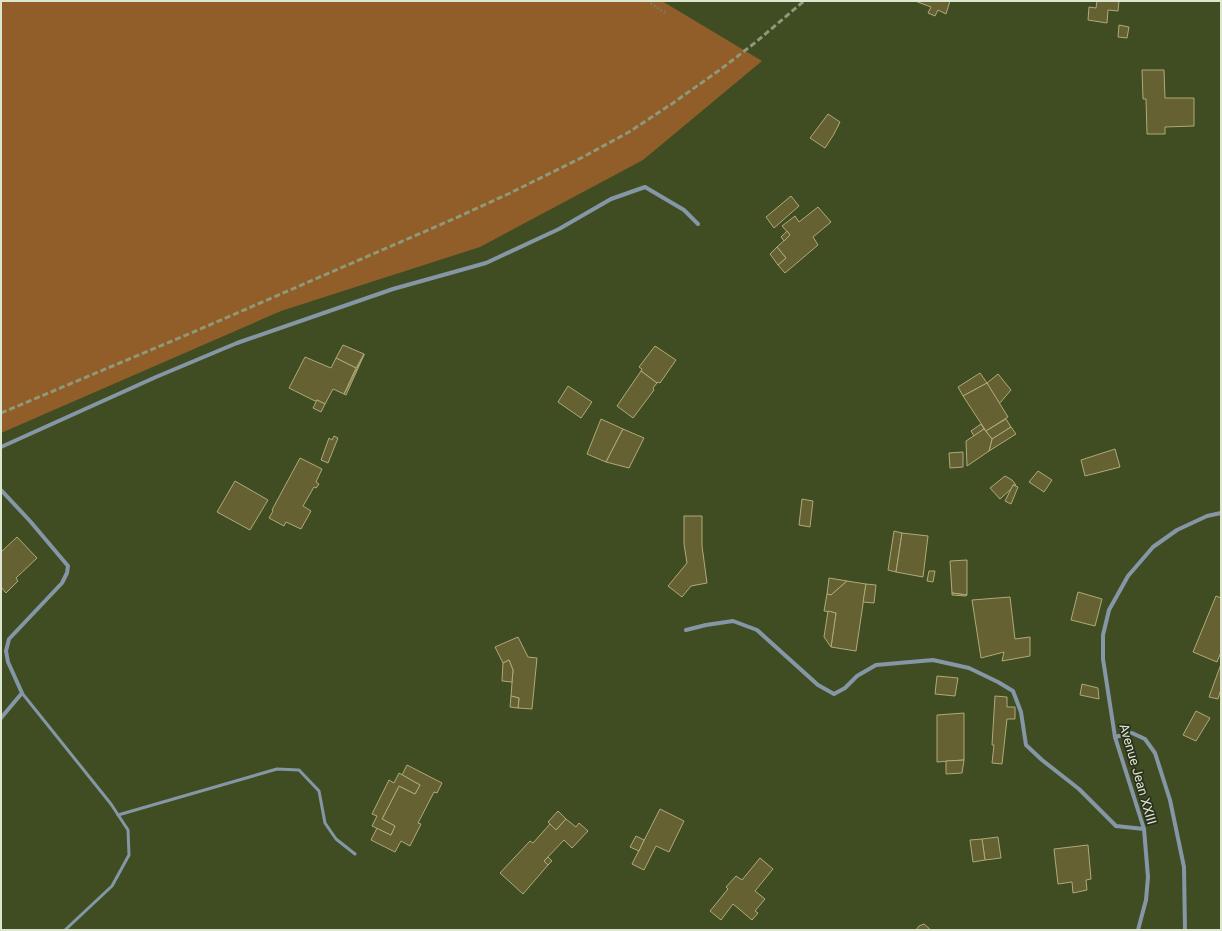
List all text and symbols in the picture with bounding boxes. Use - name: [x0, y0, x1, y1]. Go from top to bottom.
- street label: Avenue Jean XXIII: [1116, 722, 1160, 826]

